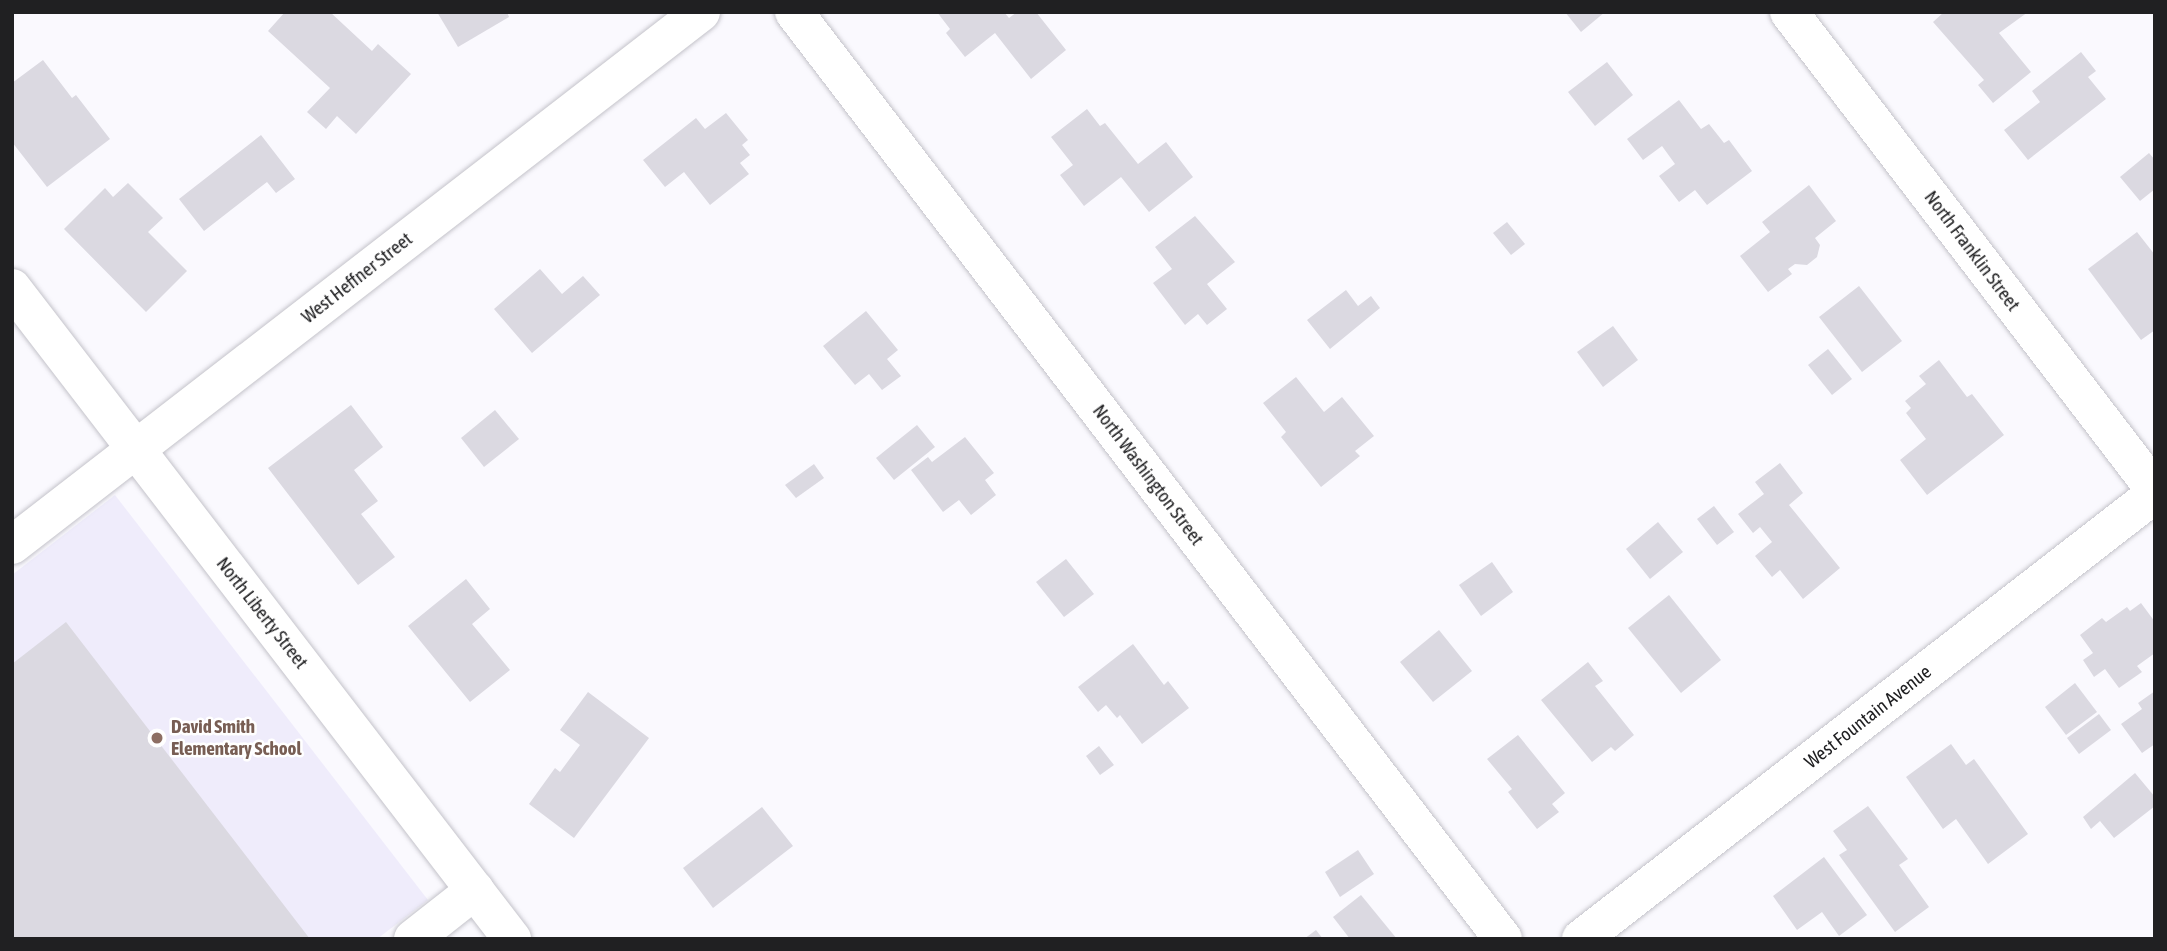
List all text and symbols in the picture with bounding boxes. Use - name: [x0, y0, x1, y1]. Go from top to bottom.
- street label: North Franklin Street: [1919, 186, 2025, 316]
- street label: West Heffner Street: [297, 228, 417, 328]
- street label: North Washington Street: [1088, 400, 1208, 550]
- street label: North Liberty Street: [211, 553, 313, 673]
- street label: West Fountain Avenue: [1800, 661, 1936, 773]
- place label: David Smith Elementary School: [171, 716, 302, 760]
- marker: David Smith Elementary School: [149, 730, 165, 746]

